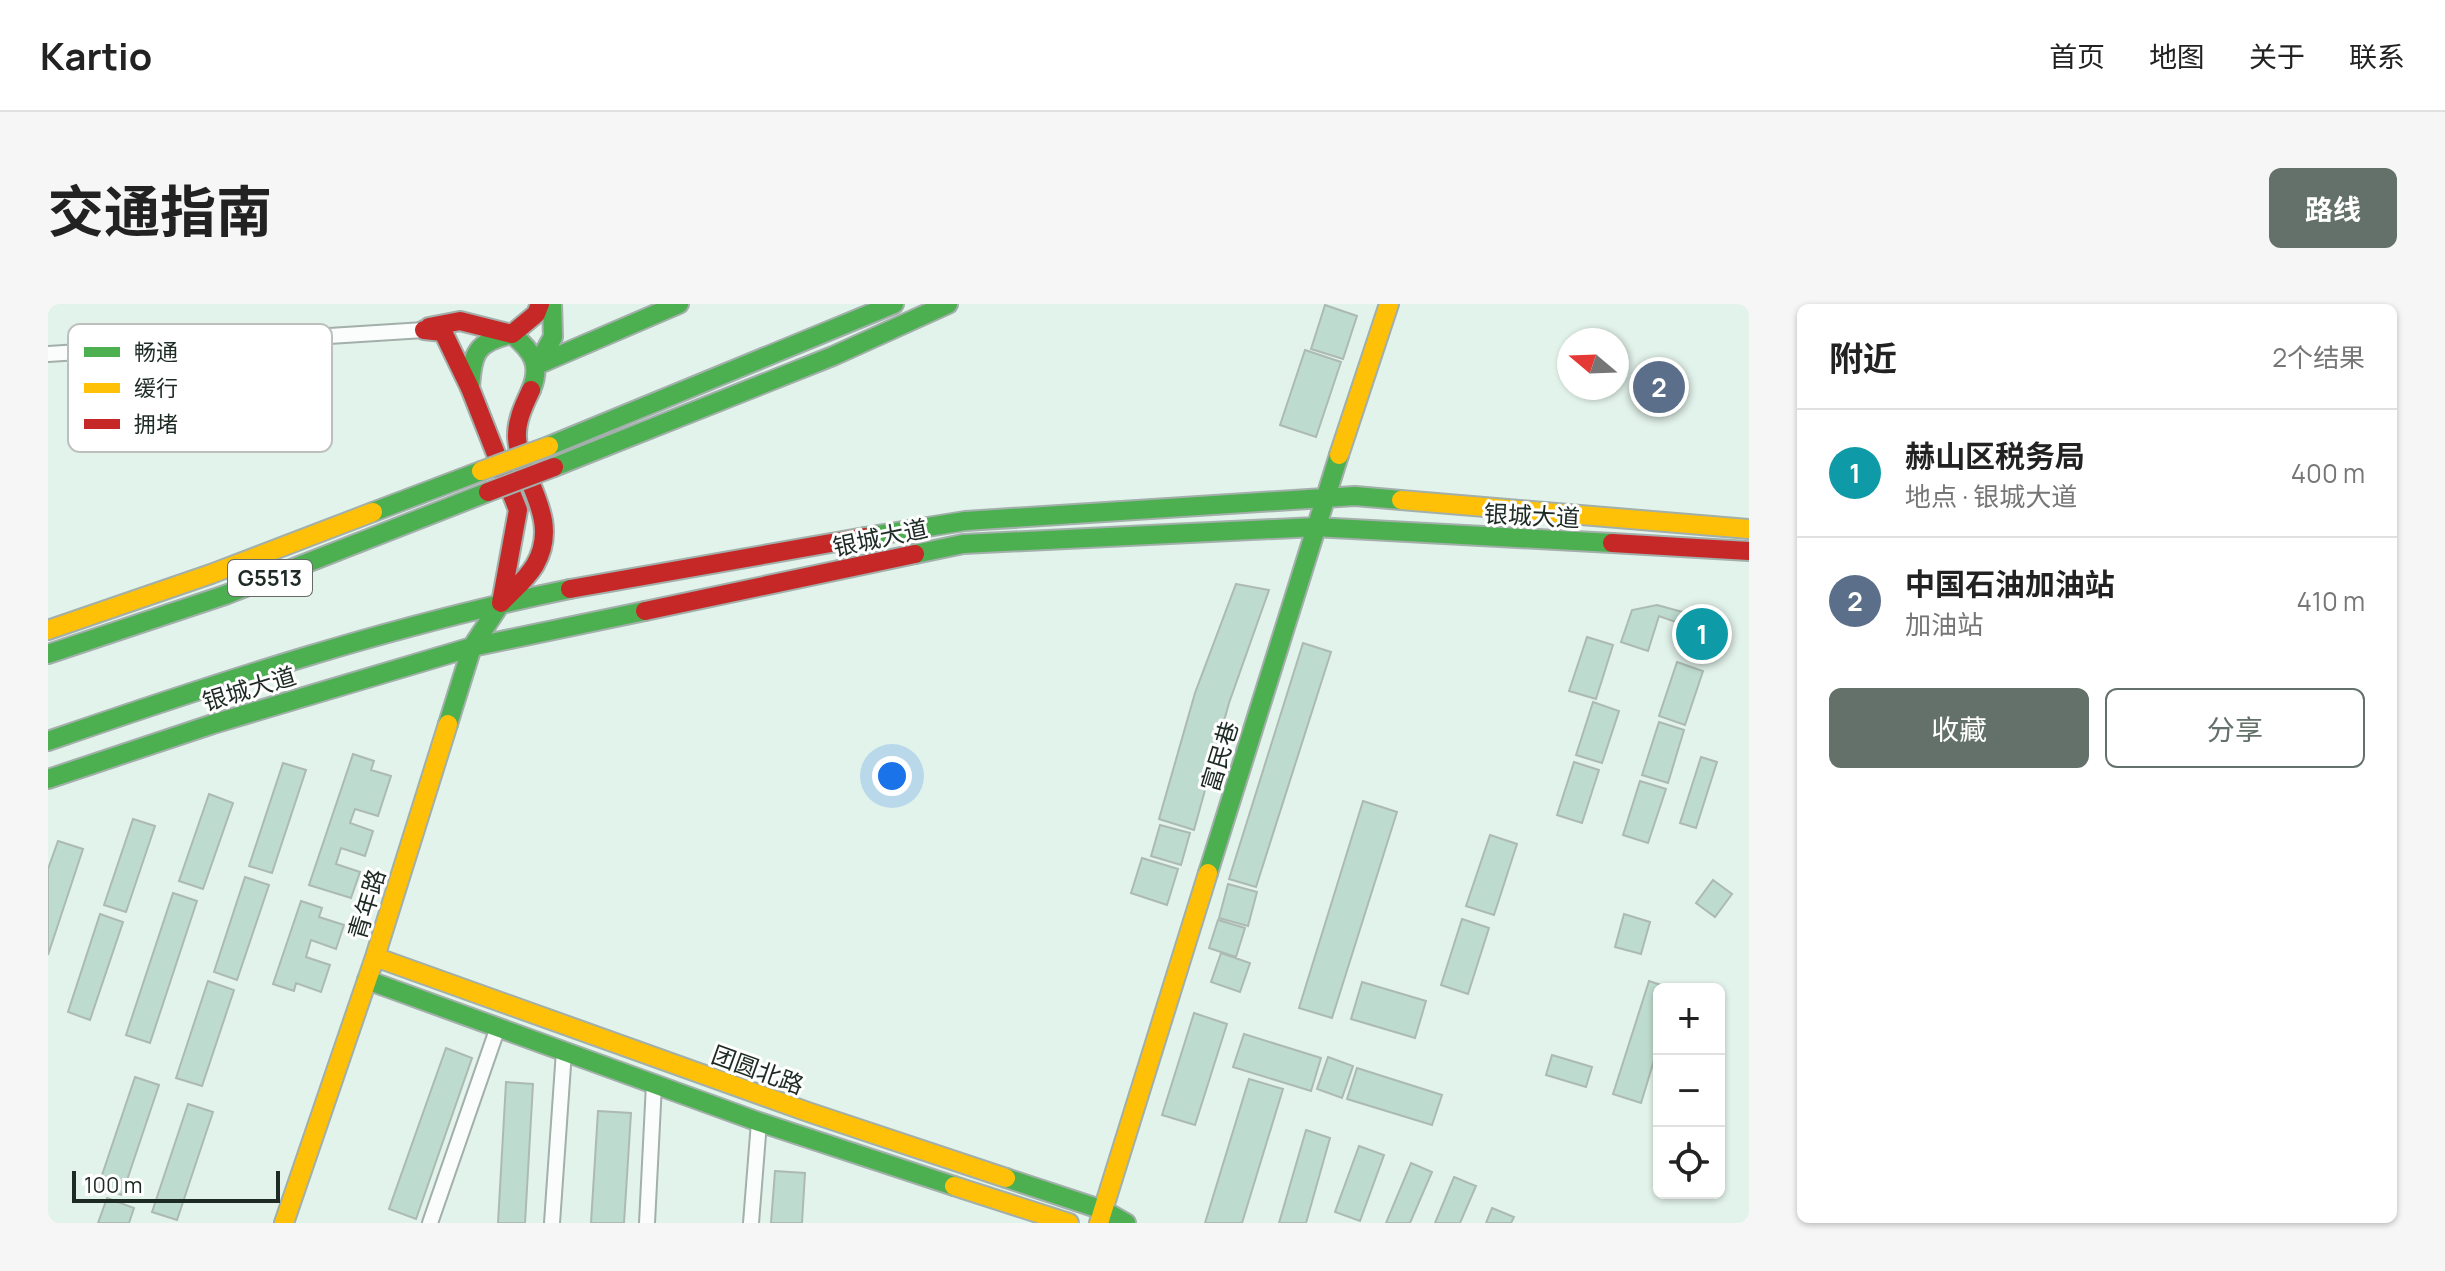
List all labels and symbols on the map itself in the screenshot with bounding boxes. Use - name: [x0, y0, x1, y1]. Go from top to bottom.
- legend: [68, 324, 332, 452]
- north arrow: [1557, 328, 1629, 400]
- text: 畅通: [134, 337, 178, 367]
- pin: 2: [1633, 357, 1685, 417]
- text: 缓行: [134, 373, 178, 403]
- text: 拥堵: [134, 409, 178, 439]
- street label: 银城大道: [1483, 496, 1581, 534]
- street label: 银城大道: [830, 511, 930, 563]
- road number: G5513: [228, 560, 312, 596]
- pin: 1: [1676, 604, 1728, 664]
- street label: 银城大道: [198, 658, 300, 718]
- street label: 富民巷: [1193, 717, 1245, 795]
- your location: [872, 756, 912, 796]
- street label: 青年路: [340, 865, 392, 943]
- street label: 团圆北路: [707, 1037, 809, 1101]
- scale bar: [72, 1167, 280, 1203]

